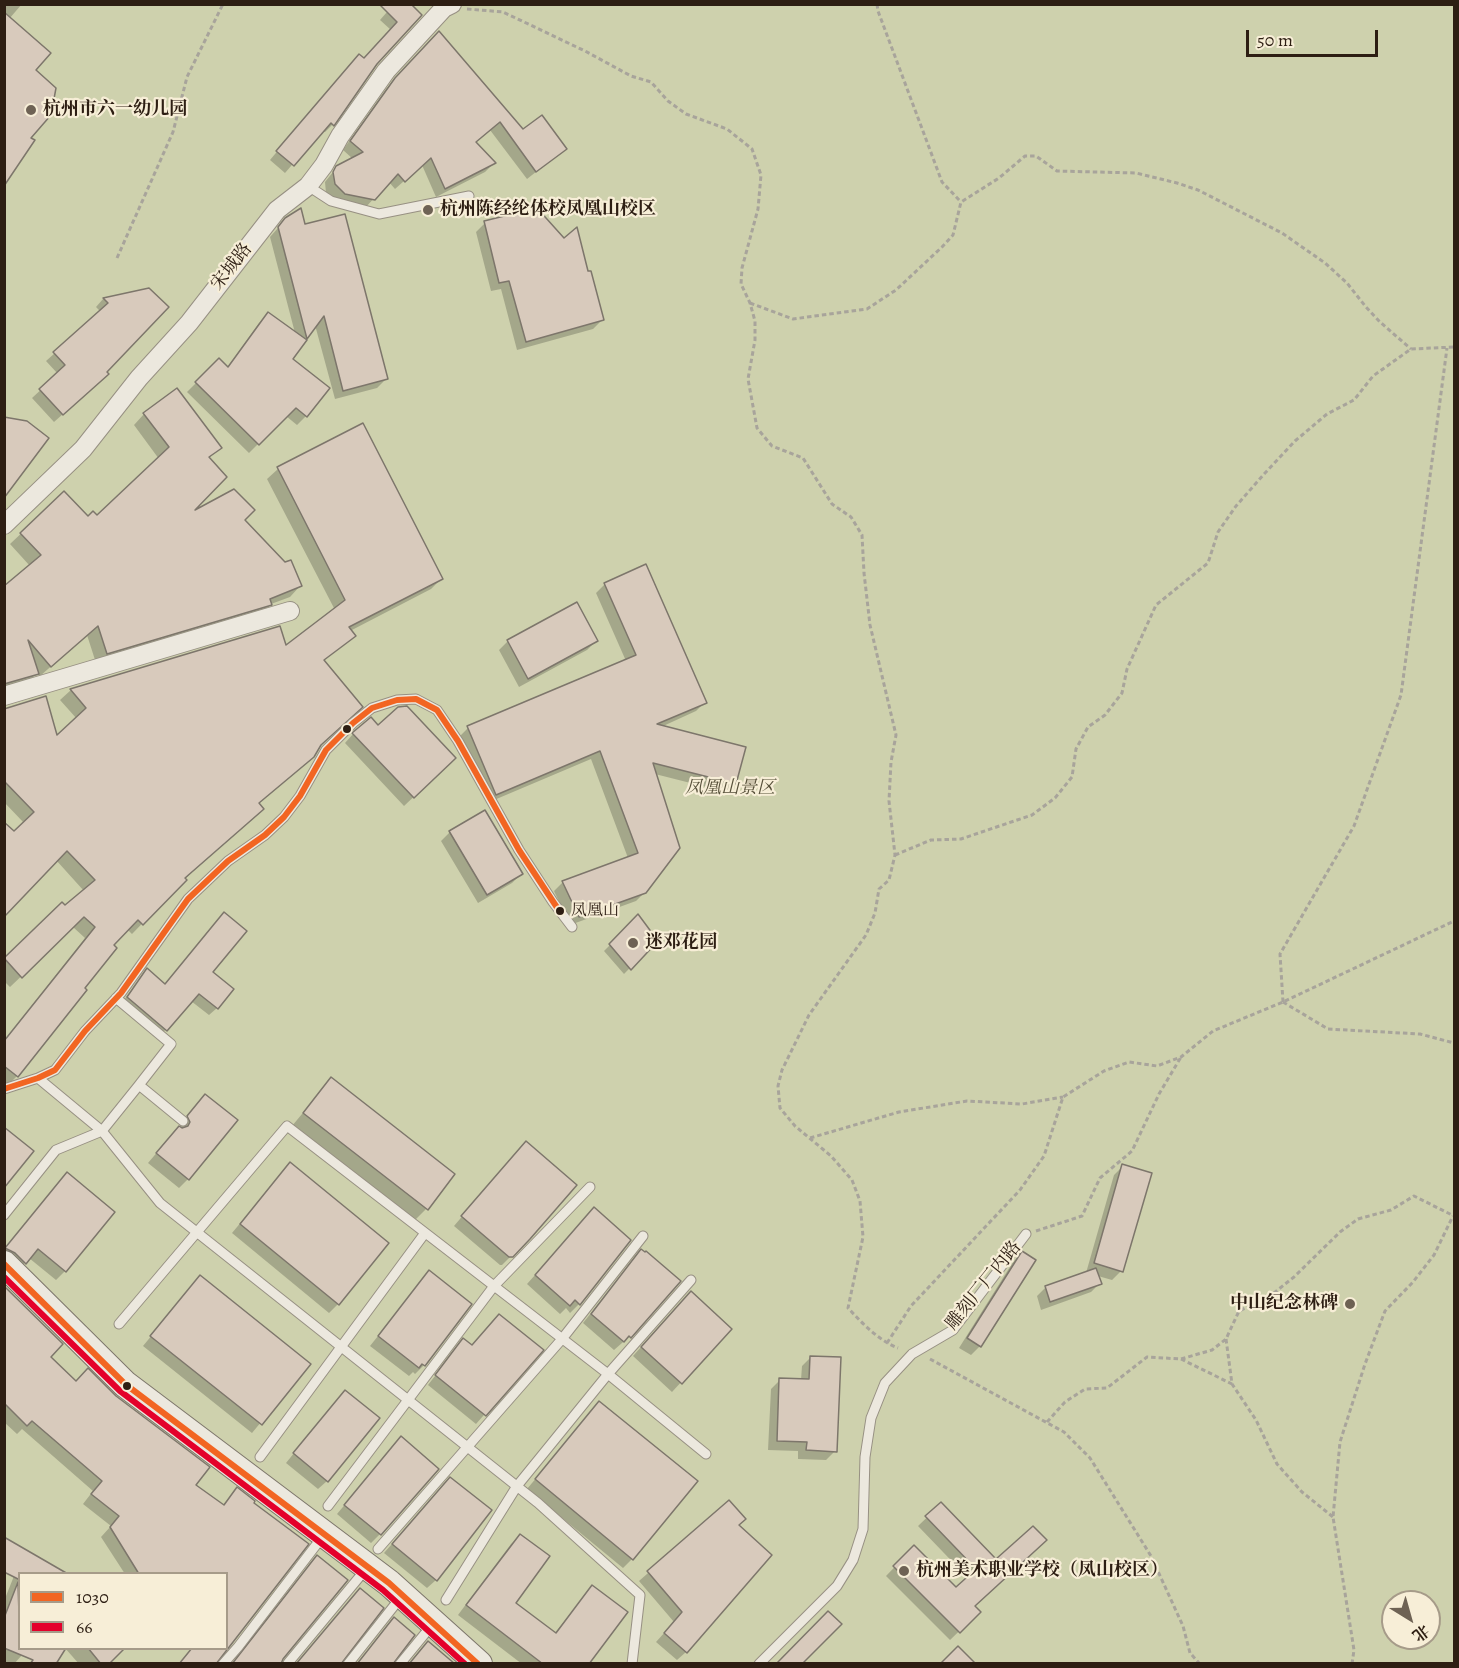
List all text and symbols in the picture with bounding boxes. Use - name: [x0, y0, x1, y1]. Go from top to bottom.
- scale bar: [1249, 18, 1381, 56]
- text: 50 m: [1257, 28, 1293, 52]
- place label: 杭州市六一幼儿园: [43, 99, 187, 121]
- marker: 杭州市六一幼儿园: [24, 103, 38, 117]
- place label: 杭州陈经纶体校凤凰山校区: [440, 199, 656, 221]
- marker: 杭州陈经纶体校凤凰山校区: [421, 203, 435, 217]
- street label: 宋城路: [207, 239, 257, 295]
- unlabelled marker: [341, 723, 353, 735]
- park label: 凤凰山景区: [685, 778, 775, 800]
- place label: 凤凰山: [571, 901, 619, 921]
- marker: 凤凰山: [554, 905, 566, 917]
- place label: 迷邓花园: [645, 932, 717, 954]
- marker: 迷邓花园: [626, 936, 640, 950]
- street label: 雕刻厂厂内路: [942, 1237, 1026, 1335]
- place label: 中山纪念林碑: [1230, 1293, 1338, 1315]
- marker: 中山纪念林碑: [1343, 1297, 1357, 1311]
- unlabelled marker: [121, 1380, 133, 1392]
- place label: 杭州美术职业学校（凤山校区）: [916, 1560, 1168, 1582]
- marker: 杭州美术职业学校（凤山校区）: [897, 1564, 911, 1578]
- legend: [18, 1572, 228, 1650]
- text: 1030: [76, 1585, 109, 1609]
- north arrow: [1381, 1590, 1441, 1650]
- text: 66: [76, 1615, 93, 1639]
- text: 北: [1408, 1619, 1434, 1646]

